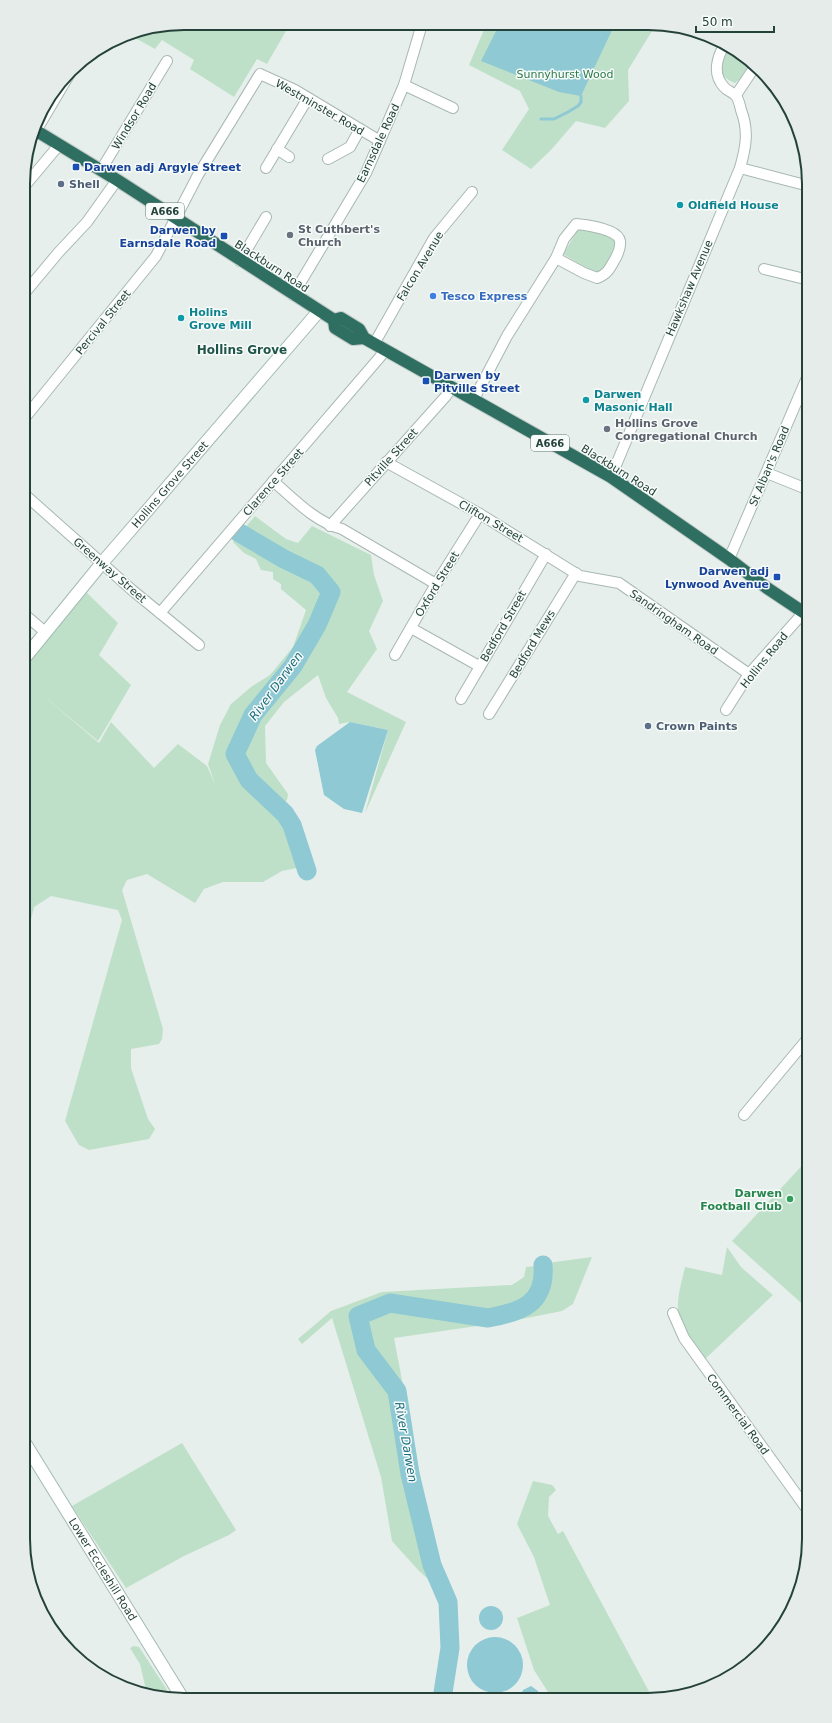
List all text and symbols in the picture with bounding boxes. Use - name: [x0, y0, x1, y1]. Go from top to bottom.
- scale bar: [696, 8, 774, 34]
- text: 50 m: [702, 15, 733, 29]
- park label: Sunnyhurst Wood: [516, 68, 614, 81]
- street label: Westminster Road: [273, 77, 366, 138]
- street label: Windsor Road: [109, 80, 160, 152]
- street label: Earnsdale Road: [355, 102, 402, 185]
- place label: Darwen adj Argyle Street: [84, 161, 241, 174]
- marker: Darwen adj Argyle Street: [71, 162, 81, 172]
- place label: Shell: [69, 178, 100, 191]
- marker: Shell: [56, 179, 66, 189]
- place label: Oldfield House: [688, 199, 779, 212]
- marker: Oldfield House: [675, 200, 685, 210]
- road number: A666: [146, 203, 184, 219]
- place label: St Cuthbert's Church: [298, 223, 380, 249]
- place label: Darwen by Earnsdale Road: [120, 224, 216, 250]
- street label: Falcon Avenue: [394, 229, 447, 304]
- marker: St Cuthbert's Church: [285, 230, 295, 240]
- marker: Darwen by Earnsdale Road: [219, 231, 229, 241]
- street label: Blackburn Road: [232, 238, 311, 295]
- street label: Hawkshaw Avenue: [663, 238, 716, 338]
- street label: Percival Street: [73, 287, 134, 357]
- place label: Tesco Express: [441, 290, 528, 303]
- marker: Tesco Express: [428, 291, 438, 301]
- place label: Holins Grove Mill: [189, 306, 252, 332]
- marker: Holins Grove Mill: [176, 313, 186, 323]
- district label: Hollins Grove: [197, 343, 287, 357]
- place label: Darwen by Pitville Street: [434, 369, 520, 395]
- marker: Darwen by Pitville Street: [421, 376, 431, 386]
- place label: Darwen Masonic Hall: [594, 388, 673, 414]
- marker: Darwen Masonic Hall: [581, 395, 591, 405]
- place label: Hollins Grove Congregational Church: [615, 417, 757, 443]
- marker: Hollins Grove Congregational Church: [602, 424, 612, 434]
- street label: St Alban's Road: [747, 424, 792, 508]
- street label: Pitville Street: [362, 425, 421, 489]
- road number: A666: [531, 435, 569, 451]
- street label: Hollins Grove Street: [129, 438, 212, 531]
- street label: Blackburn Road: [579, 442, 659, 499]
- street label: Clarence Street: [241, 445, 307, 519]
- street label: Clifton Street: [456, 498, 526, 546]
- street label: Greenway Street: [71, 535, 149, 606]
- street label: Oxford Street: [413, 549, 462, 619]
- place label: Darwen adj Lynwood Avenue: [665, 565, 769, 591]
- marker: Darwen adj Lynwood Avenue: [772, 572, 782, 582]
- street label: Sandringham Road: [627, 587, 720, 658]
- street label: Bedford Street: [478, 588, 529, 664]
- street label: Bedford Mews: [507, 607, 558, 681]
- street label: Hollins Road: [738, 630, 791, 691]
- water label: River Darwen: [246, 649, 306, 723]
- place label: Crown Paints: [656, 720, 738, 733]
- marker: Crown Paints: [643, 721, 653, 731]
- place label: Darwen Football Club: [700, 1187, 782, 1213]
- marker: Darwen Football Club: [785, 1194, 795, 1204]
- street label: Commercial Road: [704, 1371, 771, 1457]
- water label: River Darwen: [392, 1401, 420, 1483]
- street label: Lower Eccleshill Road: [66, 1516, 139, 1623]

